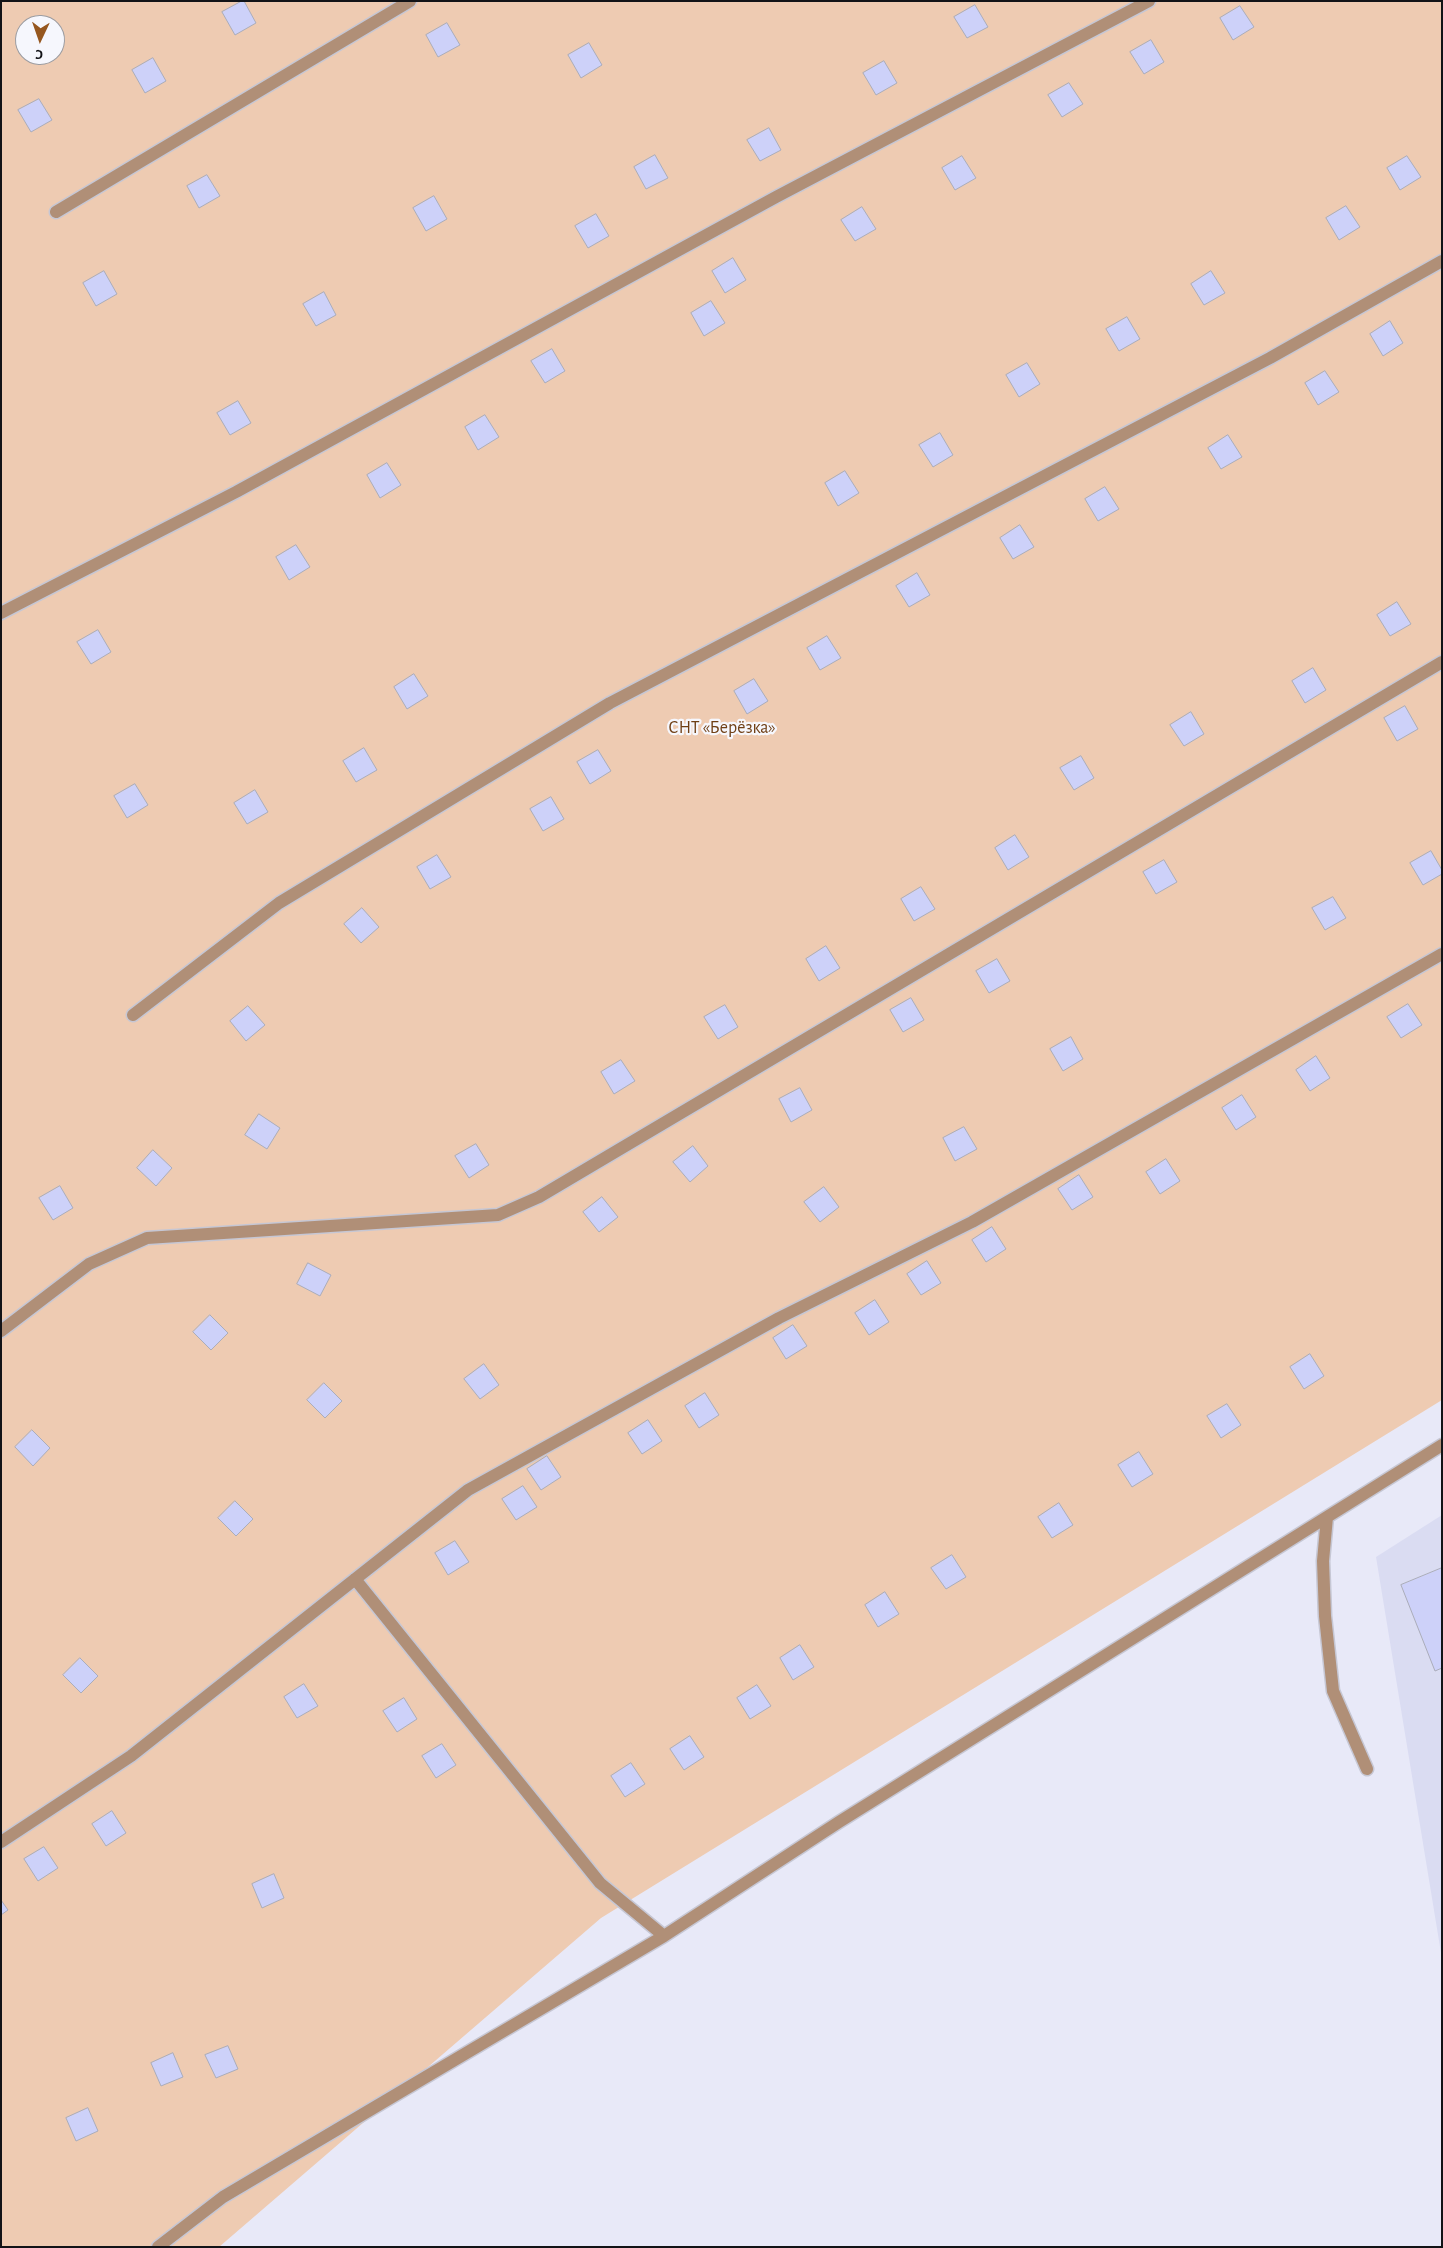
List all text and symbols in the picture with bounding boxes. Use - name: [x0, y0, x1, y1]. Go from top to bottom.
- north arrow: [15, 15, 65, 65]
- text: С: [35, 47, 44, 61]
- park label: СНТ «Берёзка»: [668, 717, 776, 739]

